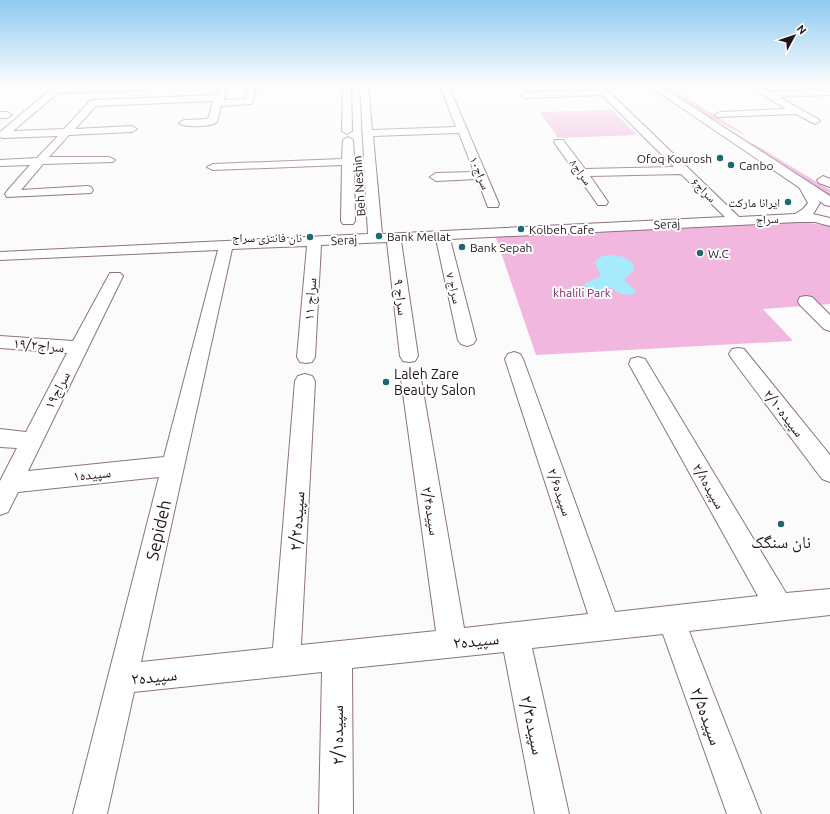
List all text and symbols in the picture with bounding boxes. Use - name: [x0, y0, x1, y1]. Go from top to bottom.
- north arrow: [774, 16, 814, 56]
- text: N: [794, 23, 809, 37]
- place label: Ofoq Kourosh: [637, 152, 712, 165]
- marker: Ofoq Kourosh: [715, 153, 725, 163]
- street label: Beh Neshin: [350, 155, 368, 217]
- street label: سراج۱۰: [466, 155, 493, 192]
- street label: سراج۸: [567, 157, 595, 188]
- place label: Canbo: [739, 159, 773, 172]
- marker: Canbo: [726, 160, 736, 170]
- street label: سراج۶: [688, 175, 719, 205]
- place label: ایرانا مارکت: [728, 196, 780, 210]
- marker: ایرانا مارکت: [783, 197, 793, 207]
- street label: سراج: [755, 212, 779, 227]
- street label: Seraj: [653, 217, 681, 231]
- place label: Kolbeh Cafe: [529, 223, 594, 236]
- marker: Kolbeh Cafe: [516, 224, 526, 234]
- place label: Bank Mellat: [387, 230, 451, 243]
- place label: نان فانتزی سراج: [232, 231, 302, 245]
- marker: Bank Mellat: [374, 231, 384, 241]
- marker: نان فانتزی سراج: [305, 232, 315, 242]
- street label: Seraj: [330, 233, 358, 247]
- place label: Bank Sepah: [470, 241, 532, 254]
- marker: Bank Sepah: [457, 242, 467, 252]
- place label: W.C: [708, 247, 729, 260]
- marker: W.C: [695, 248, 705, 258]
- street label: سراج ۷: [443, 271, 464, 305]
- street label: سراج ۱۱: [301, 277, 321, 321]
- street label: سراج ۹: [389, 278, 411, 316]
- park label: khalili Park: [553, 286, 611, 299]
- street label: سراج۱۹/۲: [13, 335, 65, 357]
- place label: Laleh Zare Beauty Salon: [394, 366, 476, 398]
- street label: سراج۱۹: [41, 369, 75, 412]
- marker: Laleh Zare Beauty Salon: [381, 377, 391, 387]
- street label: سپیده۲/۱۰: [760, 386, 807, 441]
- street label: سپیده۲/۸: [689, 461, 728, 512]
- street label: سپیده۱: [72, 464, 112, 485]
- street label: سپیده۲/۶: [543, 466, 576, 518]
- street label: سپیده۲/۴: [418, 485, 443, 537]
- street label: سپیده۲/۲: [284, 490, 309, 552]
- street label: Sepideh: [142, 498, 174, 562]
- marker: نان سنگک: [776, 519, 786, 529]
- place label: نان سنگک: [751, 532, 811, 553]
- street label: سپیده۲: [452, 628, 500, 653]
- street label: سپیده۲: [130, 664, 178, 689]
- street label: سپیده۲/۵: [687, 685, 726, 748]
- street label: سپیده۲/۳: [516, 694, 549, 757]
- street label: سپیده۲/۱: [327, 705, 347, 765]

